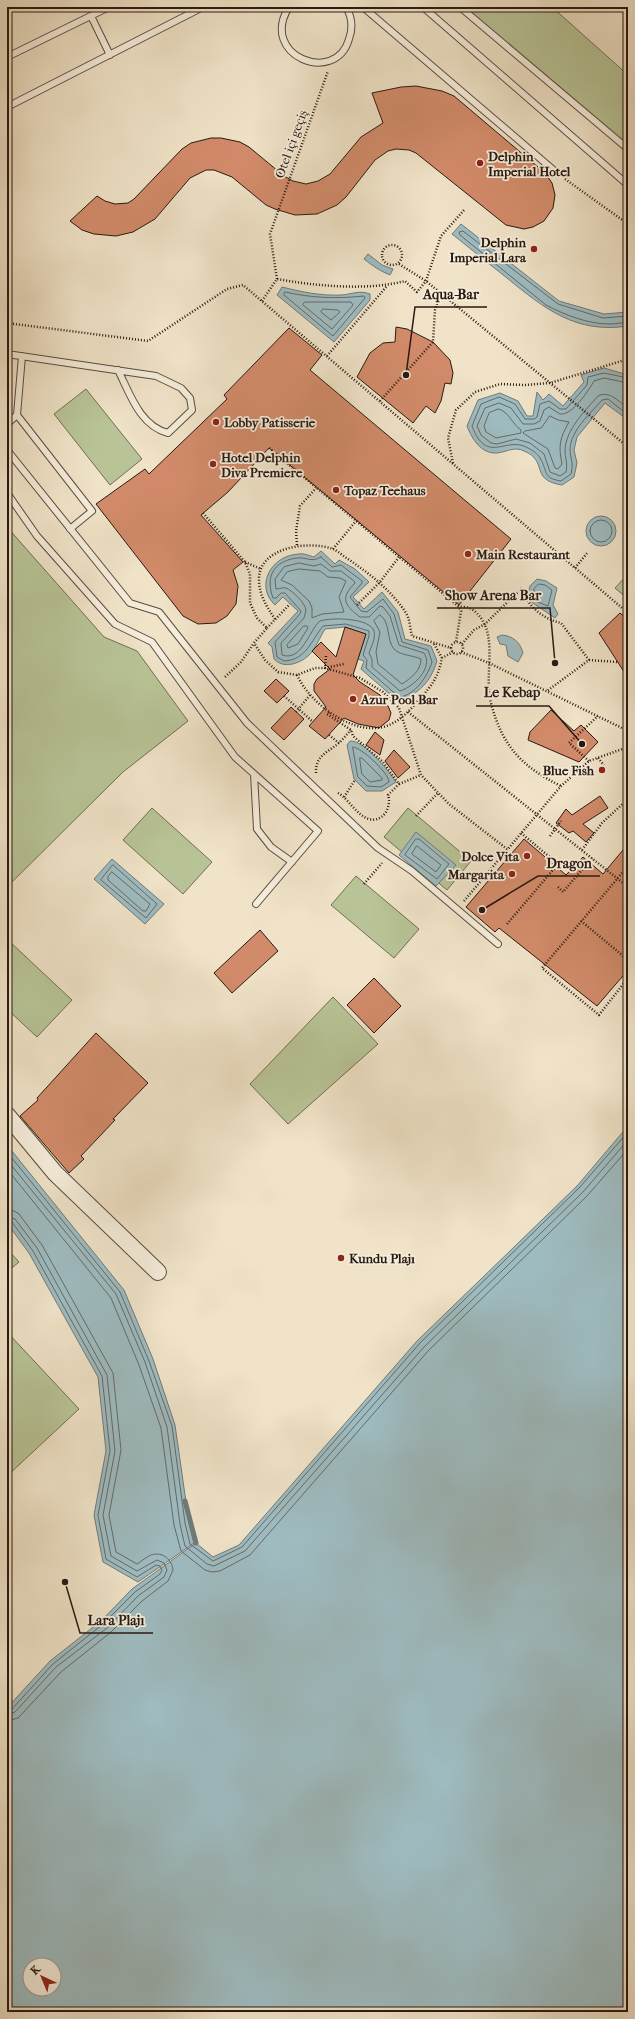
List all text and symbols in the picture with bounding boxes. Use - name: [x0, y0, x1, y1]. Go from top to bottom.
- street label: Otel içi geçiş: [272, 108, 311, 181]
- place label: Delphin Imperial Hotel: [488, 149, 571, 180]
- marker: Delphin Imperial Hotel: [475, 158, 485, 168]
- place label: Delphin Imperial Lara: [449, 235, 527, 266]
- marker: Delphin Imperial Lara: [529, 244, 539, 254]
- callout: Aqua-Bar: [415, 281, 487, 307]
- text: Aqua-Bar: [422, 286, 480, 303]
- place label: Lobby Patisserie: [224, 415, 316, 431]
- marker: Lobby Patisserie: [211, 417, 221, 427]
- place label: Hotel Delphin Diva Premiere: [221, 450, 303, 480]
- marker: Hotel Delphin Diva Premiere: [208, 459, 218, 469]
- place label: Topaz Teehaus: [343, 483, 426, 499]
- marker: Topaz Teehaus: [331, 485, 341, 495]
- place label: Main Restaurant: [475, 547, 571, 562]
- marker: Main Restaurant: [463, 549, 473, 559]
- callout: Show Arena Bar: [437, 582, 550, 608]
- text: Show Arena Bar: [445, 587, 542, 604]
- callout: Le Kebap: [476, 680, 549, 706]
- text: Le Kebap: [484, 684, 541, 701]
- place label: Azur Pool Bar: [360, 692, 438, 707]
- marker: Azur Pool Bar: [348, 694, 358, 704]
- place label: Blue Fish: [543, 763, 595, 778]
- marker: Blue Fish: [597, 765, 607, 775]
- place label: Dolce Vita: [461, 849, 520, 864]
- callout: Dragon: [538, 850, 600, 876]
- marker: Dolce Vita: [522, 851, 532, 861]
- text: Dragon: [546, 855, 593, 872]
- place label: Margarita: [447, 867, 505, 883]
- marker: Margarita: [507, 869, 517, 879]
- place label: Kundu Plajı: [349, 1251, 415, 1266]
- marker: Kundu Plajı: [336, 1253, 346, 1263]
- callout: Lara Plajı: [80, 1607, 153, 1633]
- text: Lara Plajı: [88, 1612, 145, 1629]
- north arrow: [22, 1957, 62, 1997]
- text: K: [28, 1962, 44, 1978]

